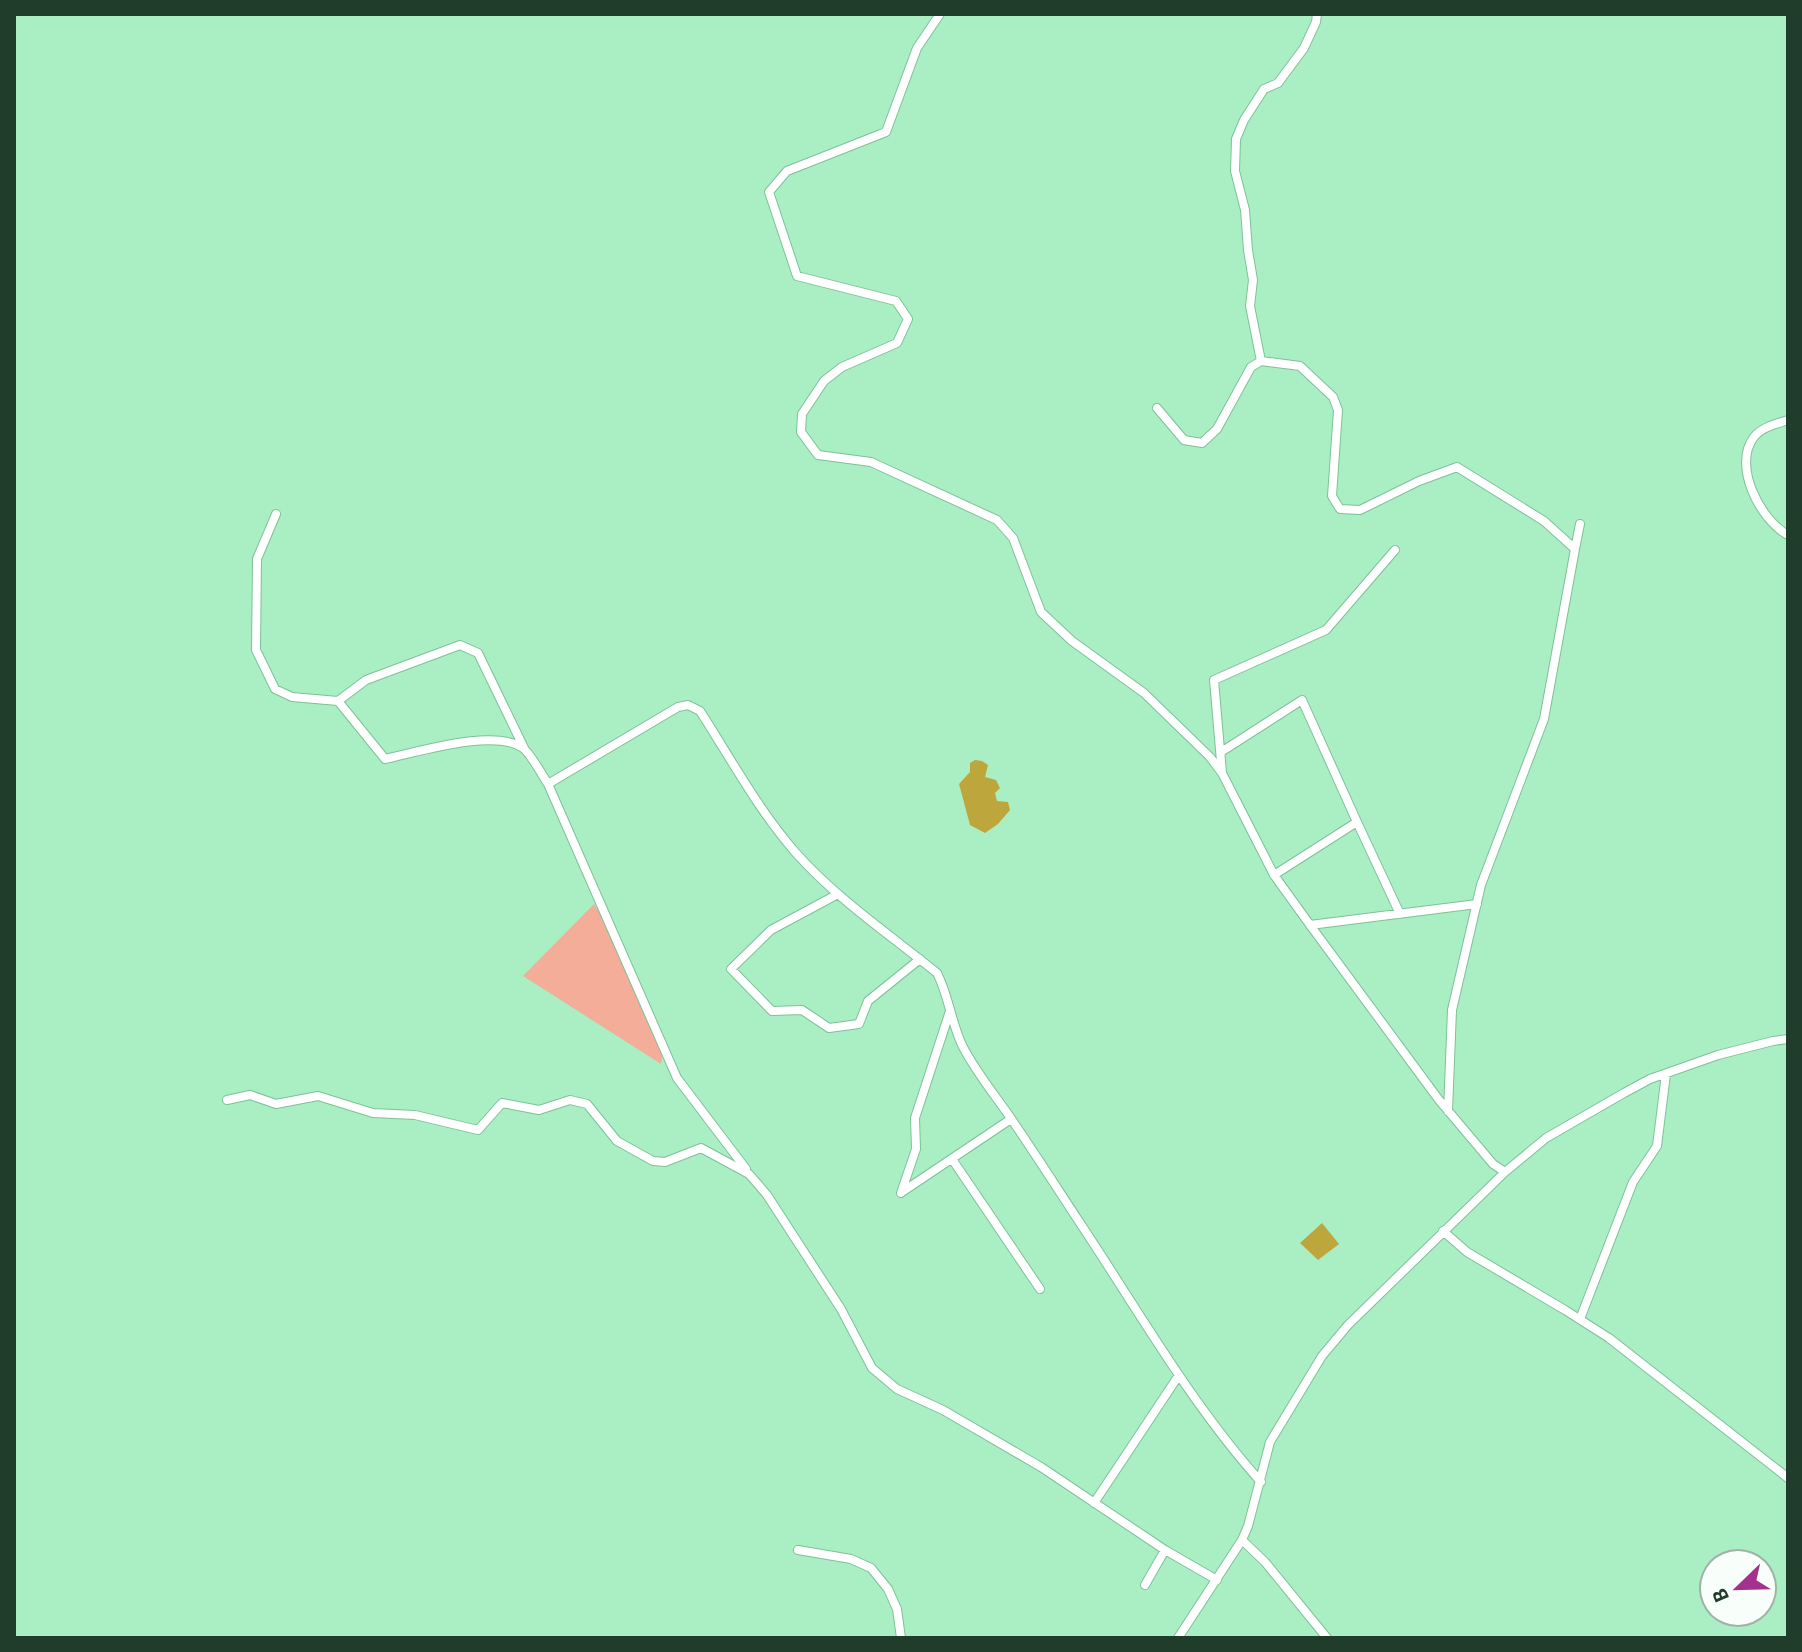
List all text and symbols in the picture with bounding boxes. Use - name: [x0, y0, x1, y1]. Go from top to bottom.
- north arrow: [1698, 1548, 1778, 1628]
- text: B: [1708, 1585, 1733, 1606]

